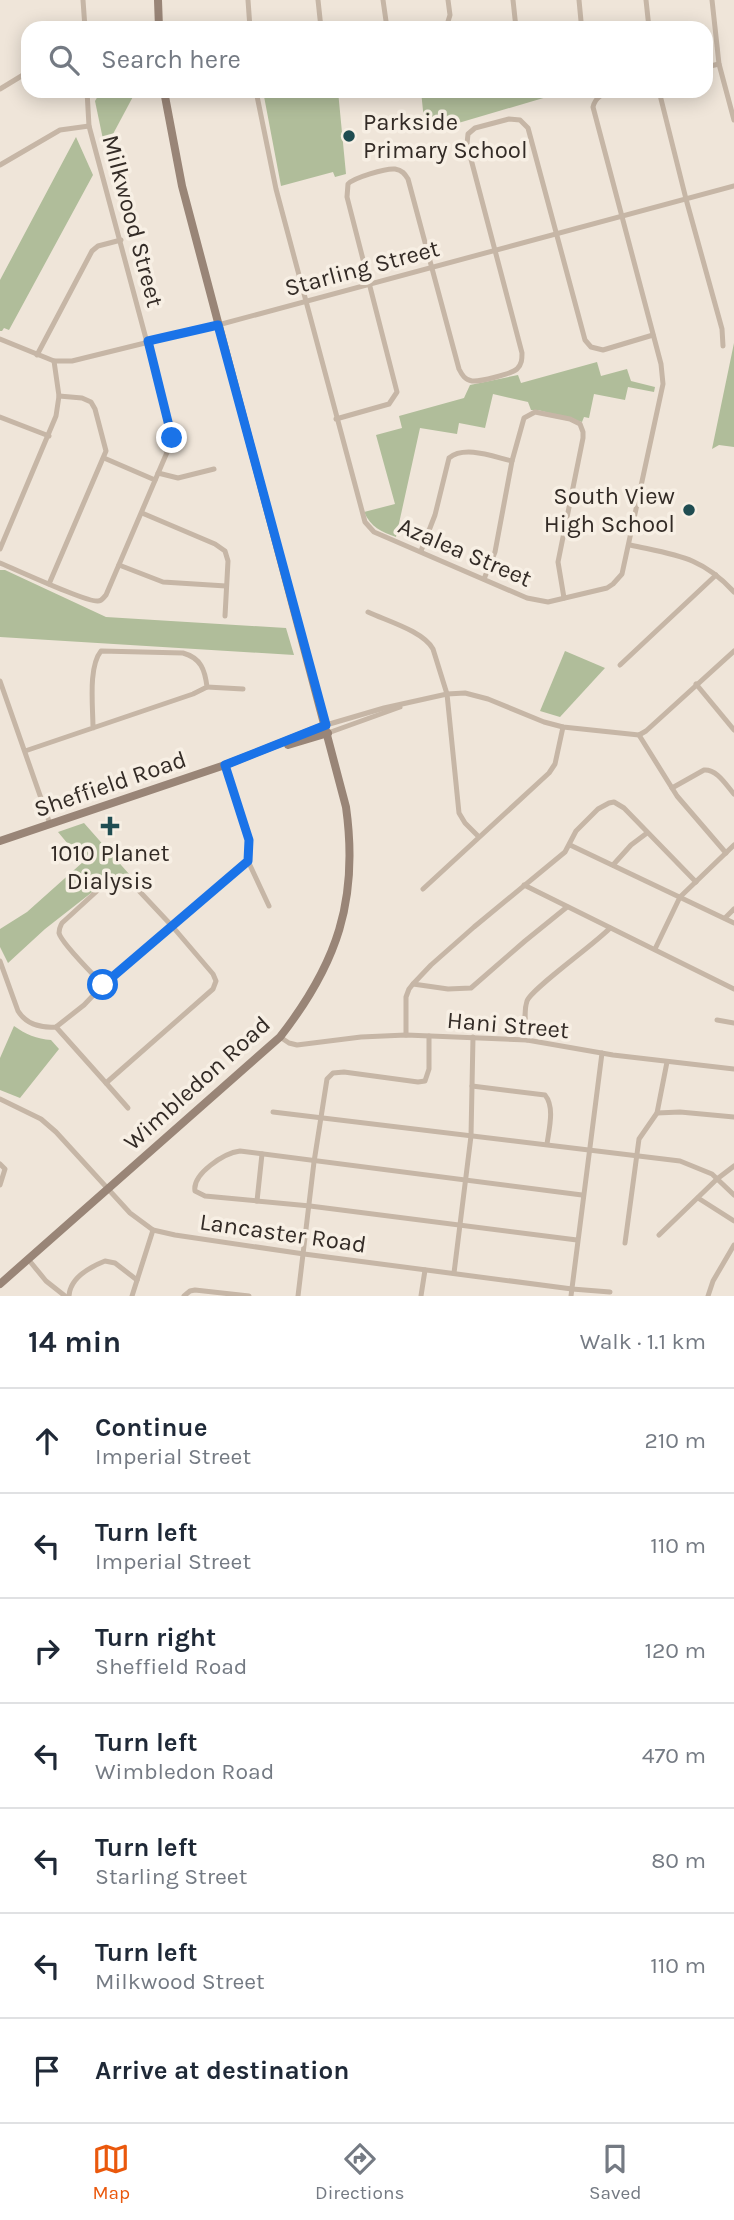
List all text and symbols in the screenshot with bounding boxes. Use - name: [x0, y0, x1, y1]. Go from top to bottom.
- search box: [21, 21, 713, 98]
- icon: search: [45, 41, 83, 79]
- text: Search here: [101, 44, 241, 75]
- place label: Parkside Primary School: [363, 108, 528, 164]
- marker: Parkside Primary School: [341, 128, 357, 144]
- street label: Milkwood Street: [97, 132, 169, 310]
- street label: Starling Street: [282, 234, 442, 302]
- route end: [156, 422, 187, 453]
- place label: South View High School: [544, 482, 675, 538]
- marker: South View High School: [681, 502, 697, 518]
- street label: Azalea Street: [394, 511, 536, 593]
- street label: Sheffield Road: [30, 745, 190, 823]
- marker: 1010 Planet Dialysis: [100, 816, 120, 836]
- place label: 1010 Planet Dialysis: [50, 839, 170, 895]
- route start: [87, 969, 118, 1000]
- street label: Hani Street: [446, 1006, 570, 1044]
- street label: Wimbledon Road: [118, 1010, 276, 1156]
- street label: Lancaster Road: [198, 1207, 368, 1259]
- text: 14 min: [28, 1324, 121, 1360]
- text: Walk · 1.1 km: [580, 1328, 706, 1355]
- text: Continue: [95, 1412, 207, 1443]
- icon: ahead: [28, 1422, 66, 1460]
- text: 210 m: [644, 1427, 706, 1454]
- text: Imperial Street: [95, 1443, 251, 1470]
- text: Turn left: [95, 1517, 197, 1548]
- icon: left: [28, 1527, 66, 1565]
- text: 110 m: [650, 1532, 706, 1559]
- text: Imperial Street: [95, 1548, 251, 1575]
- text: Turn right: [95, 1622, 216, 1653]
- icon: right: [28, 1632, 66, 1670]
- text: 120 m: [644, 1637, 706, 1664]
- text: Sheffield Road: [95, 1653, 248, 1680]
- text: Turn left: [95, 1727, 197, 1758]
- icon: left: [28, 1737, 66, 1775]
- text: 470 m: [642, 1742, 706, 1769]
- text: Wimbledon Road: [95, 1758, 274, 1785]
- text: Turn left: [95, 1832, 197, 1863]
- icon: left: [28, 1842, 66, 1880]
- text: 80 m: [651, 1847, 706, 1874]
- text: Starling Street: [95, 1863, 247, 1890]
- text: Turn left: [95, 1937, 197, 1968]
- icon: left: [28, 1947, 66, 1985]
- text: 110 m: [650, 1952, 706, 1979]
- text: Milkwood Street: [95, 1968, 265, 1995]
- icon: arrive: [28, 2052, 66, 2090]
- text: Arrive at destination: [95, 2055, 349, 2086]
- tab: Map: [92, 2140, 130, 2204]
- tab: Directions: [315, 2140, 404, 2204]
- tab: Saved: [589, 2140, 642, 2204]

